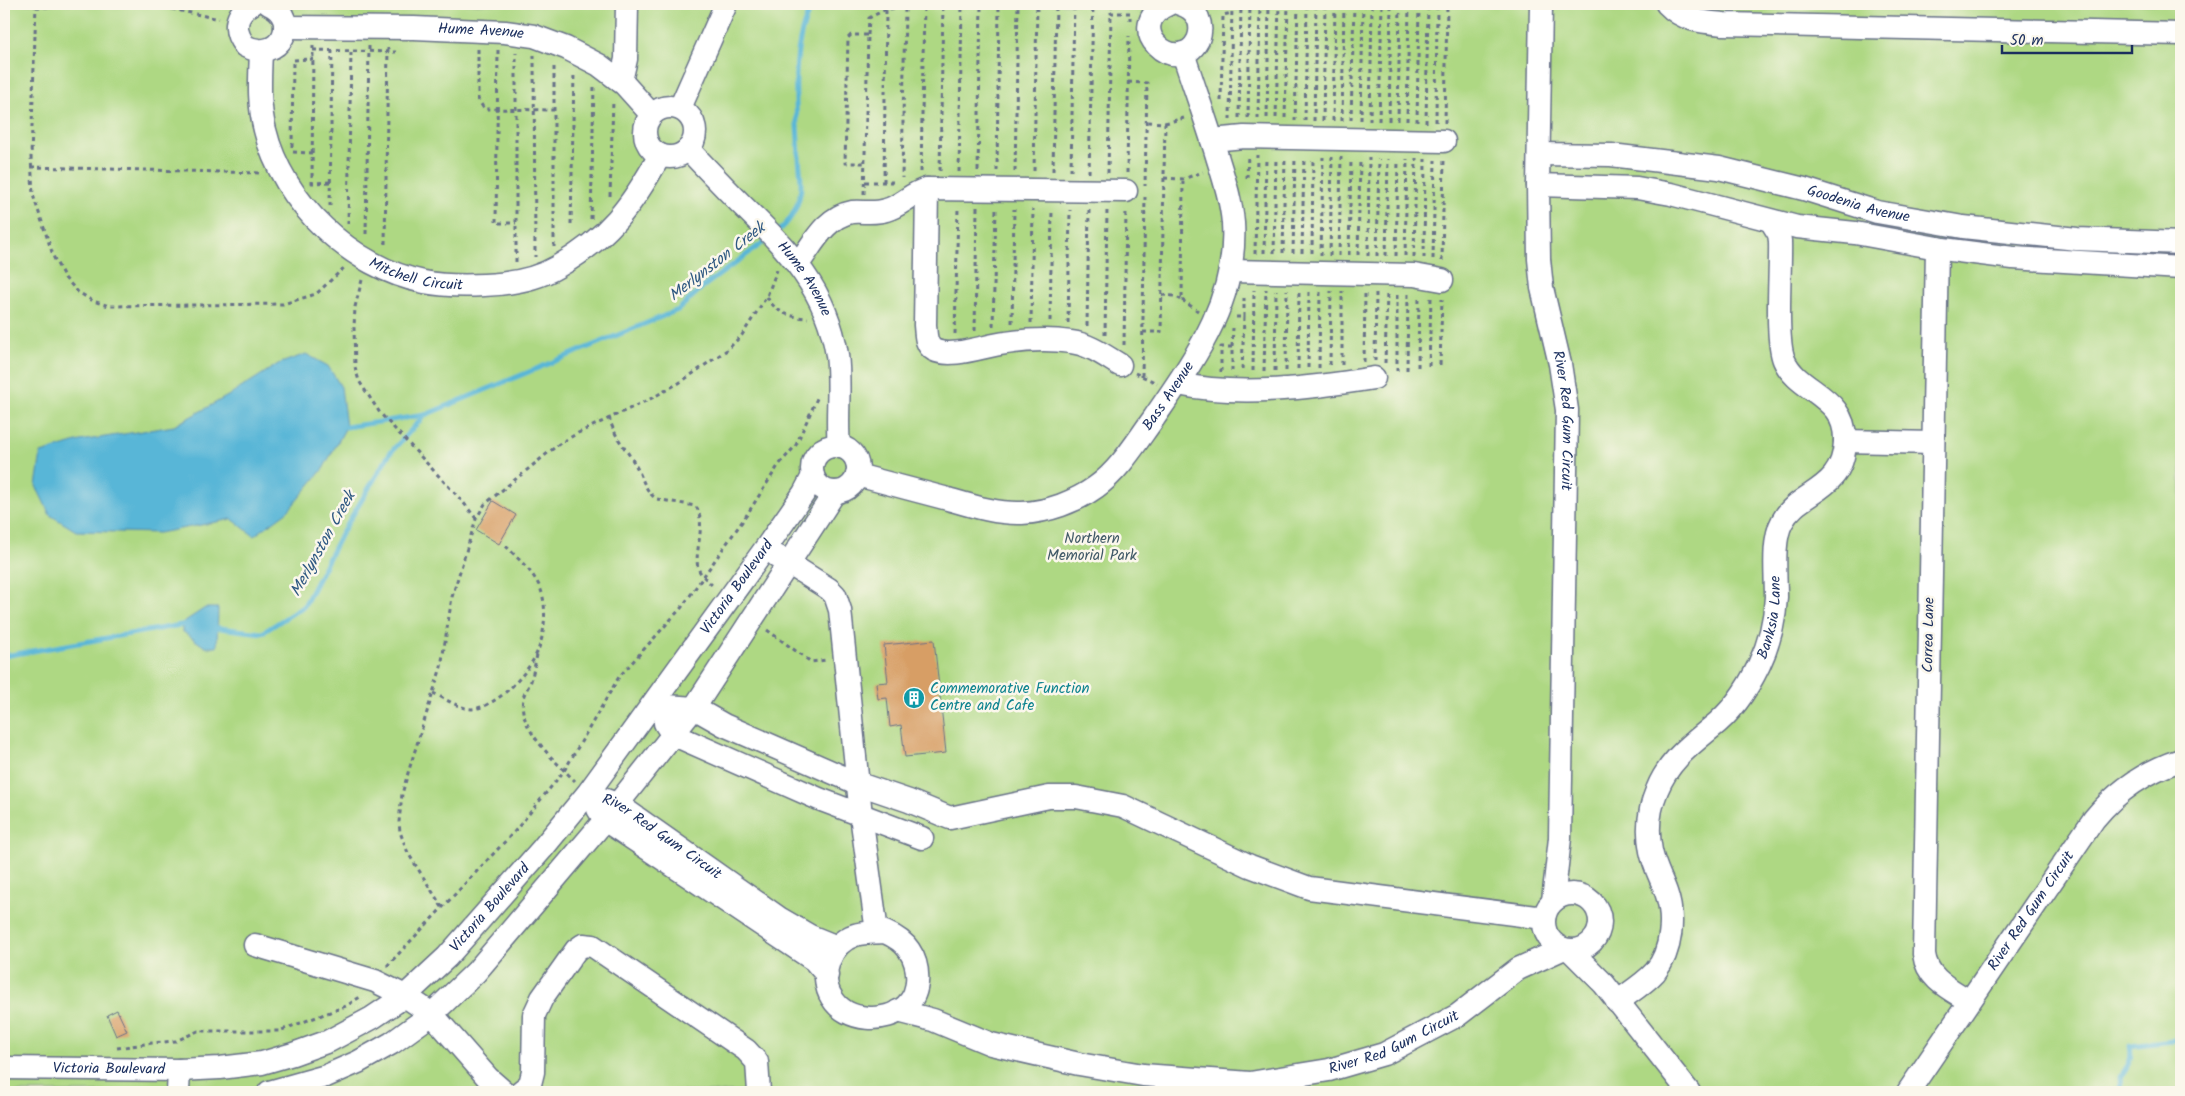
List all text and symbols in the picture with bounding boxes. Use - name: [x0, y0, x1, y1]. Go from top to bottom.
- street label: Hume Avenue: [437, 17, 526, 47]
- scale bar: [2002, 22, 2132, 54]
- text: 50 m: [2010, 29, 2044, 53]
- street label: Goodenia Avenue: [1804, 179, 1912, 230]
- water label: Merlynston Creek: [663, 215, 773, 308]
- street label: Hume Avenue: [771, 236, 838, 320]
- street label: Mitchell Circuit: [364, 251, 463, 298]
- street label: River Red Gum Circuit: [1545, 348, 1579, 491]
- street label: Bass Avenue: [1136, 356, 1201, 436]
- water label: Merlynston Creek: [284, 485, 364, 601]
- park label: Northern Memorial Park: [1047, 527, 1138, 568]
- street label: Victoria Boulevard: [694, 535, 780, 640]
- street label: Banksia Lane: [1751, 575, 1788, 663]
- street label: Correa Lane: [1916, 597, 1942, 673]
- place label: Commemorative Function Centre and Cafe: [930, 677, 1090, 718]
- building icon: Commemorative Function Centre and Cafe: [902, 686, 926, 710]
- street label: River Red Gum Circuit: [599, 788, 727, 886]
- street label: River Red Gum Circuit: [1982, 846, 2081, 976]
- street label: Victoria Boulevard: [444, 857, 537, 958]
- street label: River Red Gum Circuit: [1326, 1004, 1464, 1081]
- street label: Victoria Boulevard: [53, 1057, 166, 1082]

